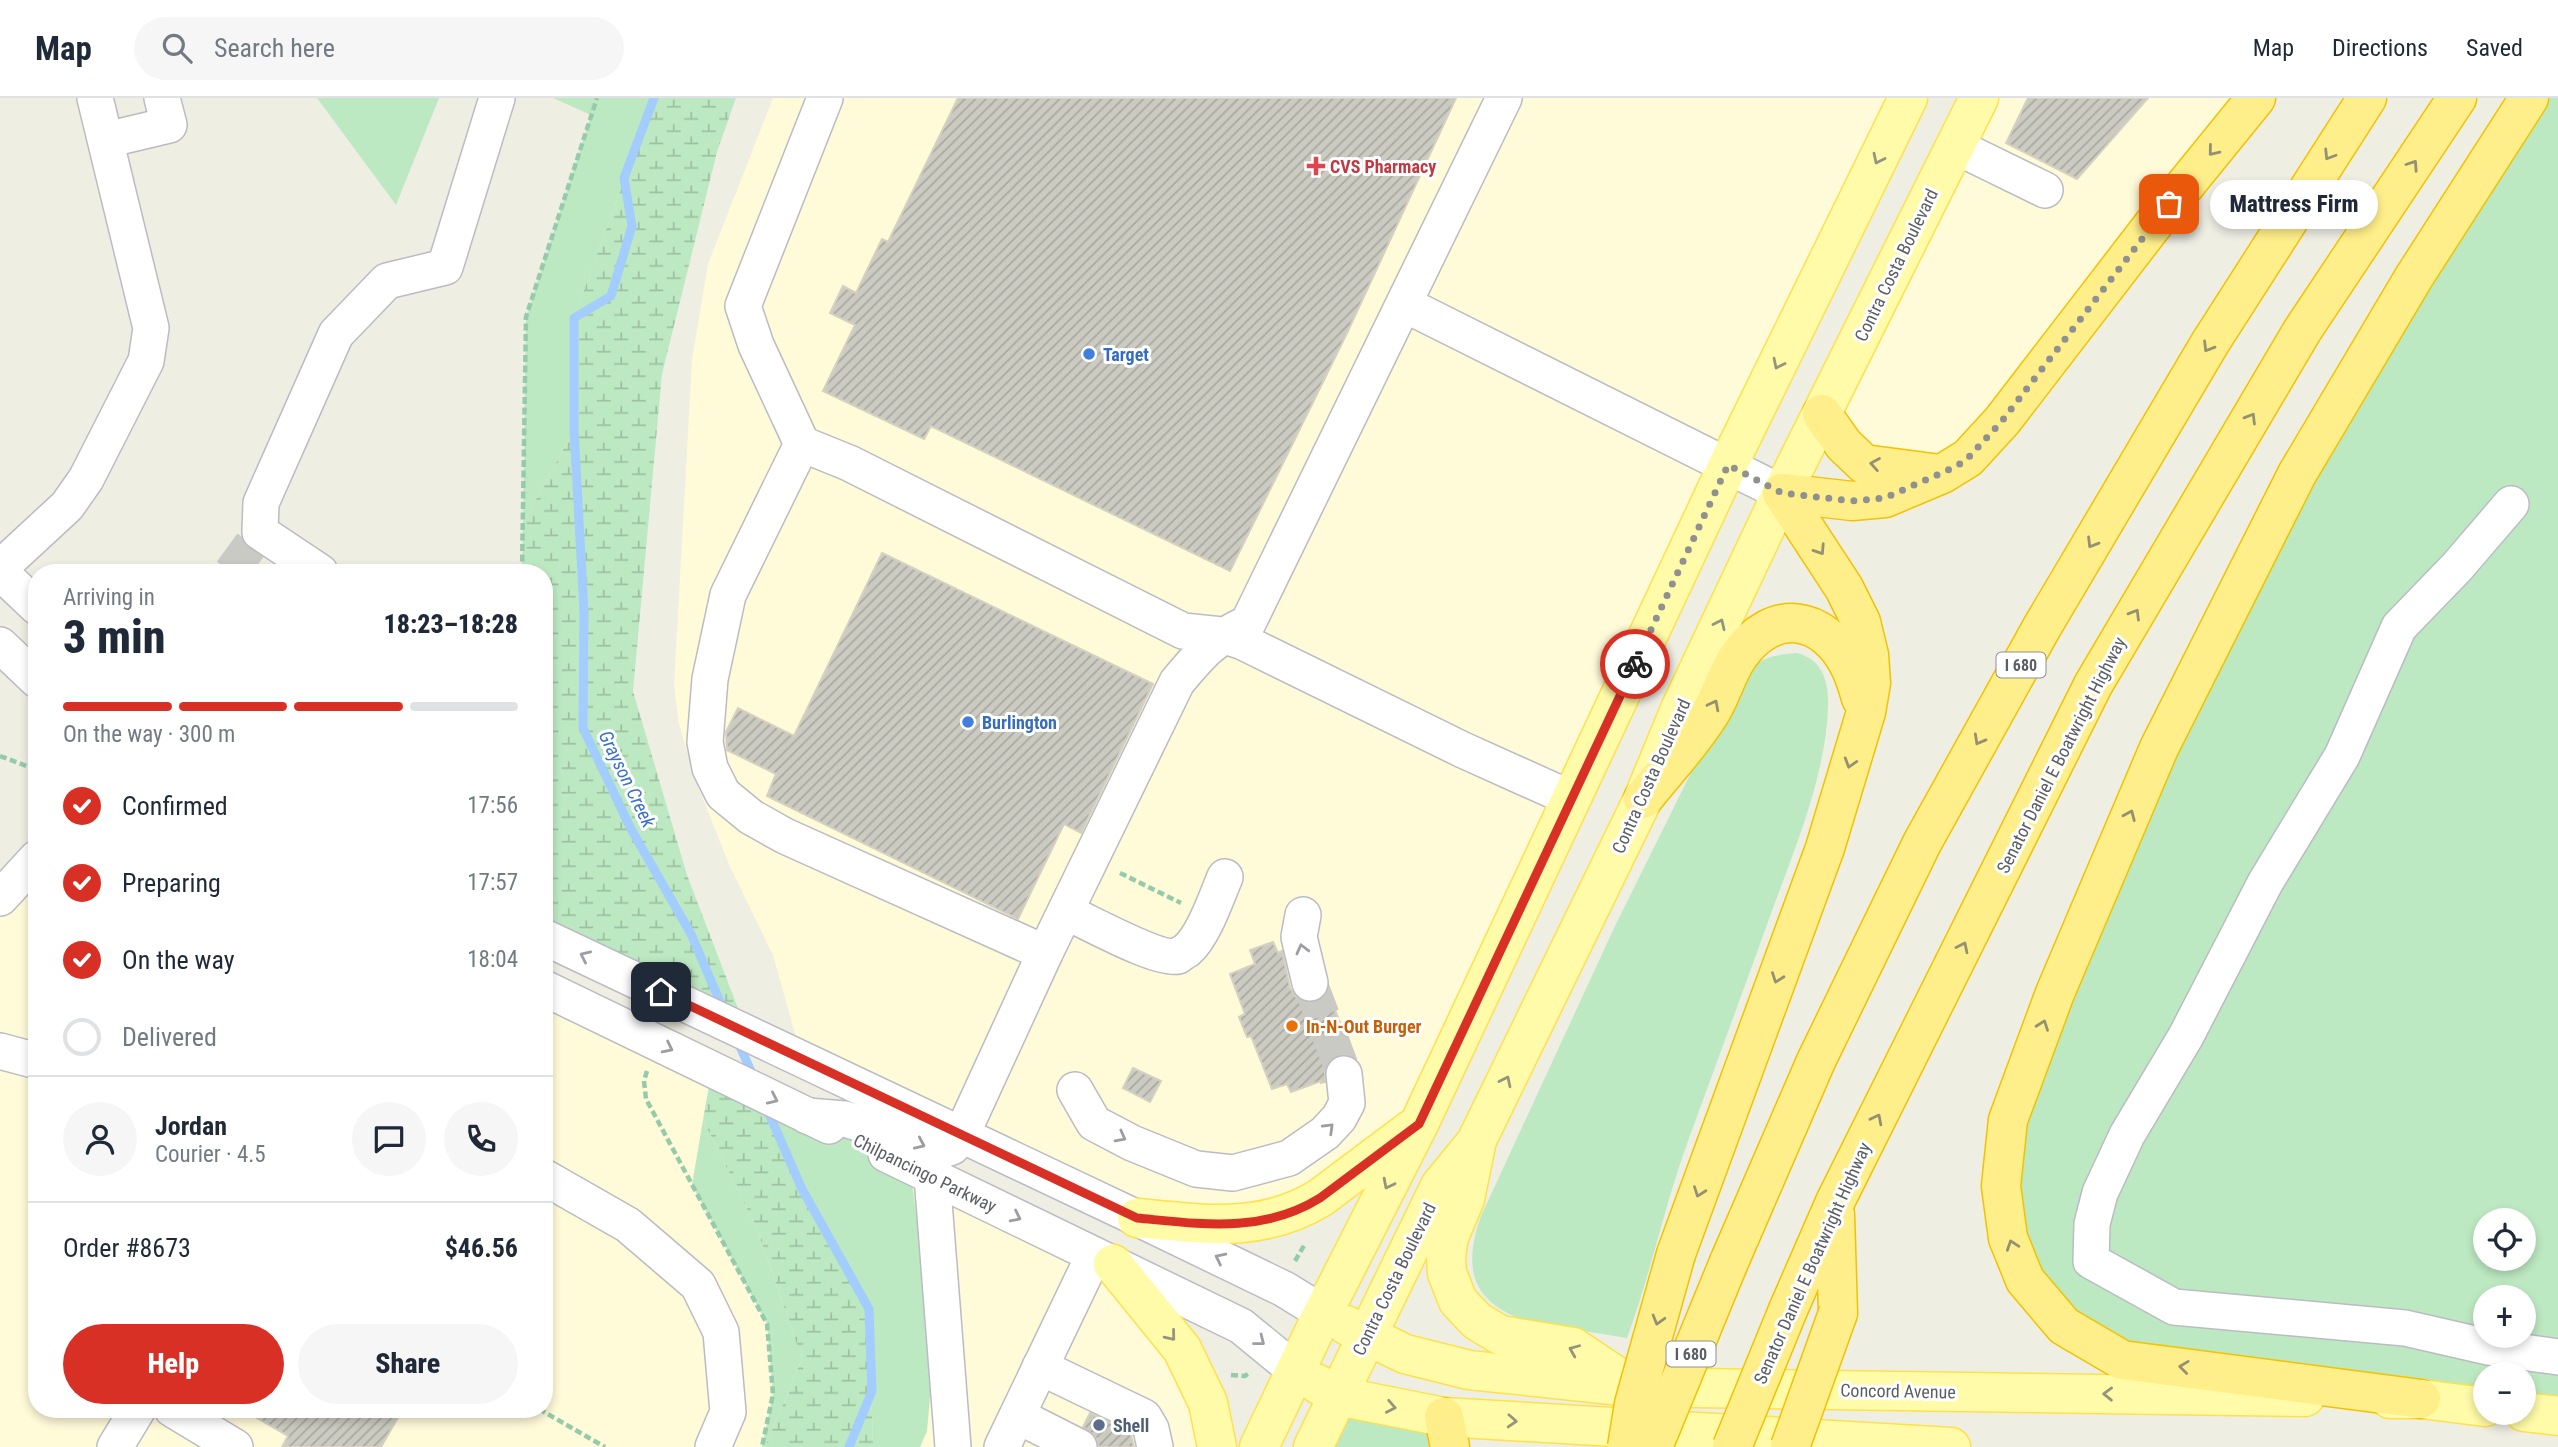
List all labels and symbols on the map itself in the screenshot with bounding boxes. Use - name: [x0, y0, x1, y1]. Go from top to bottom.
- one-way arrow: [2209, 142, 2221, 155]
- one-way arrow: [2325, 147, 2338, 160]
- one-way arrow: [1872, 152, 1886, 164]
- place label: CVS Pharmacy: [1330, 156, 1436, 177]
- marker: CVS Pharmacy: [1308, 158, 1324, 174]
- one-way arrow: [2405, 159, 2418, 172]
- pin: [2139, 174, 2199, 234]
- callout: Mattress Firm: [2211, 180, 2379, 228]
- street label: Contra Costa Boulevard: [1850, 185, 1942, 345]
- one-way arrow: [2203, 340, 2216, 353]
- place label: Target: [1103, 344, 1149, 365]
- marker: Target: [1081, 346, 1097, 362]
- one-way arrow: [1772, 357, 1786, 369]
- one-way arrow: [2243, 413, 2256, 426]
- one-way arrow: [1869, 458, 1881, 473]
- one-way arrow: [2087, 535, 2100, 548]
- one-way arrow: [1811, 543, 1824, 556]
- one-way arrow: [2127, 609, 2140, 621]
- one-way arrow: [1712, 619, 1726, 631]
- courier: [1600, 629, 1670, 699]
- street label: Senator Daniel E Boatwright Highway: [1992, 633, 2130, 877]
- road number: I 680: [1996, 652, 2046, 678]
- street label: Contra Costa Boulevard: [1607, 695, 1695, 857]
- one-way arrow: [1705, 700, 1719, 712]
- place label: Burlington: [982, 712, 1057, 733]
- marker: Burlington: [960, 714, 976, 730]
- water label: Grayson Creek: [594, 727, 661, 832]
- one-way arrow: [1974, 733, 1987, 746]
- one-way arrow: [1844, 757, 1859, 769]
- one-way arrow: [2122, 810, 2136, 823]
- one-way arrow: [1955, 942, 1969, 954]
- one-way arrow: [1296, 943, 1310, 955]
- one-way arrow: [580, 950, 592, 964]
- pin: [631, 962, 691, 1022]
- one-way arrow: [1771, 972, 1785, 984]
- place label: In-N-Out Burger: [1306, 1016, 1422, 1037]
- marker: In-N-Out Burger: [1284, 1018, 1300, 1034]
- one-way arrow: [2034, 1020, 2048, 1032]
- one-way arrow: [660, 1040, 673, 1054]
- one-way arrow: [1498, 1076, 1512, 1088]
- one-way arrow: [766, 1091, 778, 1105]
- one-way arrow: [1868, 1114, 1882, 1126]
- one-way arrow: [1320, 1123, 1333, 1136]
- one-way arrow: [1114, 1128, 1126, 1142]
- street label: Chilpancingo Parkway: [850, 1129, 1000, 1217]
- one-way arrow: [913, 1136, 925, 1150]
- street label: Senator Daniel E Boatwright Highway: [1749, 1139, 1875, 1387]
- one-way arrow: [1383, 1177, 1397, 1190]
- one-way arrow: [1693, 1186, 1707, 1198]
- street label: Contra Costa Boulevard: [1348, 1199, 1440, 1359]
- one-way arrow: [1009, 1209, 1021, 1223]
- one-way arrow: [2006, 1239, 2020, 1251]
- one-way arrow: [1215, 1252, 1227, 1266]
- one-way arrow: [1651, 1313, 1666, 1325]
- one-way arrow: [1163, 1328, 1176, 1341]
- one-way arrow: [1252, 1332, 1264, 1345]
- road number: I 680: [1666, 1342, 1716, 1366]
- one-way arrow: [1569, 1345, 1581, 1359]
- one-way arrow: [2178, 1360, 2190, 1375]
- street label: Concord Avenue: [1840, 1379, 1956, 1403]
- one-way arrow: [2102, 1386, 2113, 1402]
- one-way arrow: [1385, 1398, 1397, 1413]
- one-way arrow: [1507, 1414, 1518, 1429]
- place label: Shell: [1113, 1415, 1149, 1436]
- marker: Shell: [1091, 1417, 1107, 1433]

